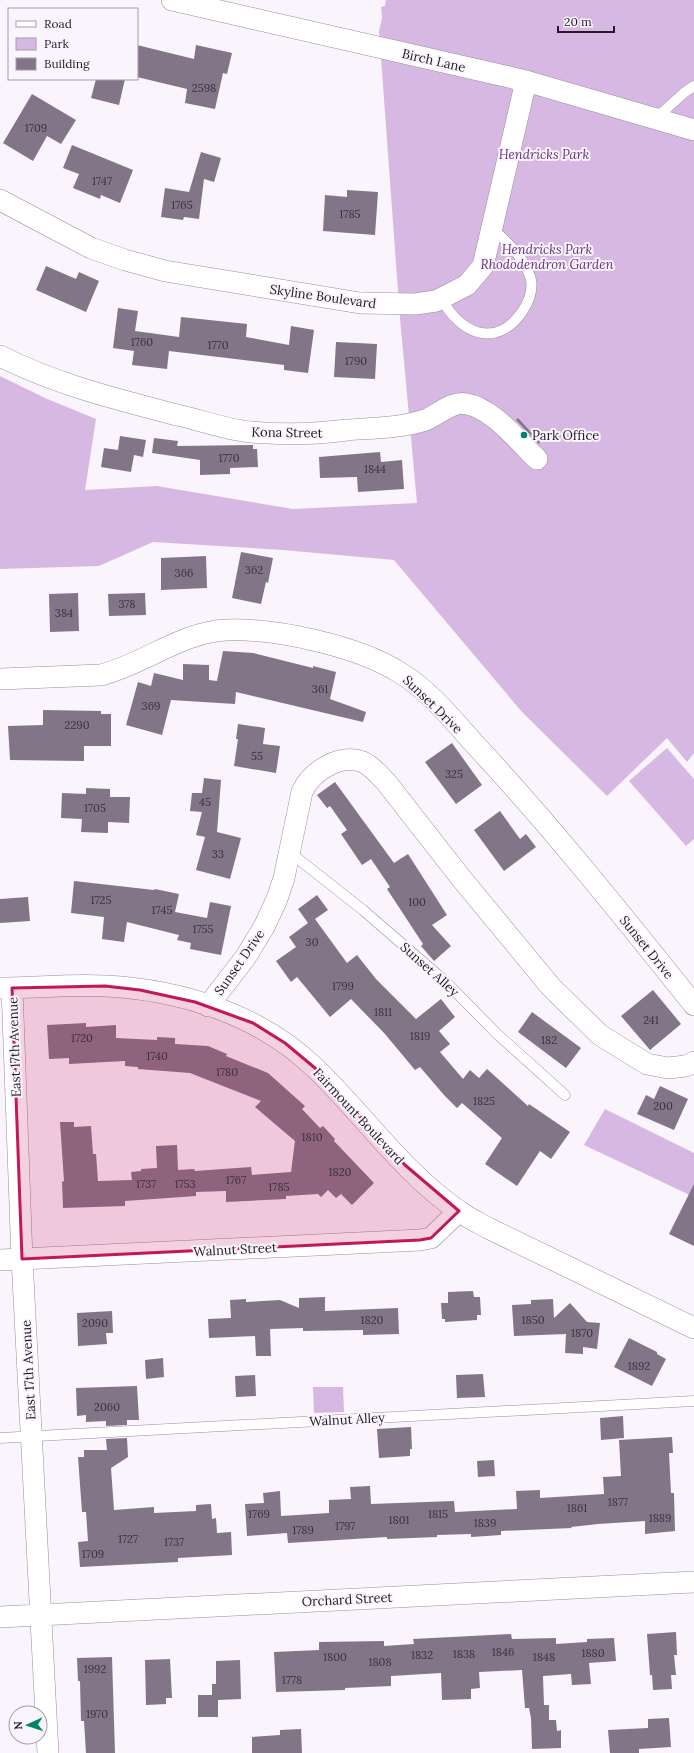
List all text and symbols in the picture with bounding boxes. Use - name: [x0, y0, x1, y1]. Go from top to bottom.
- legend: [8, 8, 138, 80]
- scale bar: [558, 8, 614, 34]
- text: 20 m: [564, 14, 592, 29]
- text: Road: [44, 16, 72, 31]
- text: Park: [44, 36, 70, 51]
- street label: Birch Lane: [400, 45, 467, 76]
- text: Building: [44, 56, 90, 71]
- house number: 2598: [192, 81, 216, 95]
- house number: 1709: [25, 121, 47, 135]
- park label: Hendricks Park: [499, 146, 589, 163]
- house number: 1747: [92, 174, 112, 188]
- house number: 1765: [171, 198, 193, 212]
- house number: 1785: [339, 207, 361, 221]
- park label: Hendricks Park Rhododendron Garden: [481, 241, 613, 273]
- street label: Skyline Boulevard: [269, 281, 377, 312]
- house number: 1760: [131, 335, 153, 349]
- house number: 1770: [208, 338, 229, 352]
- house number: 1790: [345, 354, 367, 368]
- street label: Kona Street: [251, 423, 323, 442]
- place label: Park Office: [532, 427, 599, 444]
- marker: Park Office: [519, 430, 529, 440]
- house number: 1770: [219, 451, 240, 465]
- house number: 1844: [364, 462, 386, 476]
- house number: 362: [245, 563, 263, 577]
- house number: 366: [175, 566, 193, 580]
- house number: 378: [118, 597, 136, 611]
- house number: 384: [55, 606, 73, 620]
- street label: Sunset Drive: [399, 672, 466, 737]
- house number: 361: [312, 682, 328, 696]
- house number: 369: [142, 699, 160, 713]
- house number: 2290: [64, 718, 90, 732]
- house number: 55: [251, 749, 263, 763]
- house number: 325: [445, 767, 463, 781]
- house number: 45: [199, 795, 211, 809]
- house number: 1705: [84, 801, 106, 815]
- house number: 33: [212, 847, 224, 861]
- house number: 1725: [91, 893, 111, 907]
- house number: 100: [408, 895, 426, 909]
- house number: 1745: [152, 903, 172, 917]
- street label: Sunset Drive: [616, 912, 677, 983]
- house number: 1755: [192, 922, 214, 936]
- street label: Sunset Drive: [210, 926, 268, 999]
- house number: 30: [306, 935, 319, 949]
- street label: Sunset Alley: [397, 938, 463, 1000]
- house number: 1799: [332, 979, 354, 993]
- street label: East 17th Avenue: [4, 997, 25, 1097]
- house number: 1811: [374, 1005, 392, 1019]
- house number: 241: [643, 1013, 659, 1027]
- house number: 1819: [410, 1029, 430, 1043]
- house number: 1720: [71, 1031, 93, 1045]
- house number: 182: [541, 1033, 557, 1047]
- house number: 1740: [146, 1049, 168, 1063]
- street label: Fairmount Boulevard: [309, 1064, 408, 1168]
- house number: 1780: [216, 1065, 238, 1079]
- house number: 1825: [473, 1094, 495, 1108]
- house number: 200: [653, 1099, 673, 1113]
- house number: 1810: [301, 1130, 323, 1144]
- house number: 1820: [329, 1165, 352, 1179]
- house number: 1767: [226, 1173, 246, 1187]
- house number: 1737: [136, 1177, 156, 1191]
- house number: 1753: [174, 1177, 196, 1191]
- house number: 1785: [268, 1180, 290, 1194]
- street label: Walnut Street: [193, 1239, 277, 1260]
- house number: 1820: [361, 1313, 384, 1327]
- house number: 1850: [521, 1313, 545, 1327]
- house number: 2090: [82, 1316, 108, 1330]
- street label: East 17th Avenue: [17, 1319, 40, 1421]
- house number: 1870: [571, 1326, 593, 1340]
- house number: 1892: [628, 1359, 650, 1373]
- house number: 2060: [94, 1400, 120, 1414]
- street label: Walnut Alley: [309, 1409, 385, 1430]
- house number: 1877: [608, 1495, 628, 1509]
- house number: 1861: [567, 1501, 587, 1515]
- house number: 1769: [248, 1507, 270, 1521]
- house number: 1815: [428, 1507, 448, 1521]
- house number: 1889: [649, 1511, 671, 1525]
- house number: 1801: [388, 1513, 410, 1527]
- house number: 1839: [474, 1516, 496, 1530]
- house number: 1797: [335, 1519, 355, 1533]
- house number: 1789: [292, 1523, 314, 1537]
- house number: 1727: [118, 1532, 138, 1546]
- house number: 1737: [164, 1535, 184, 1549]
- house number: 1709: [82, 1547, 104, 1561]
- street label: Orchard Street: [301, 1589, 393, 1610]
- house number: 1846: [492, 1645, 514, 1659]
- house number: 1880: [581, 1646, 605, 1660]
- house number: 1838: [453, 1647, 475, 1661]
- house number: 1832: [411, 1648, 433, 1662]
- house number: 1800: [323, 1650, 347, 1664]
- house number: 1848: [533, 1650, 555, 1664]
- house number: 1808: [368, 1655, 392, 1669]
- house number: 1992: [84, 1662, 106, 1676]
- house number: 1778: [282, 1673, 302, 1687]
- north arrow: [8, 1705, 48, 1745]
- house number: 1970: [86, 1707, 108, 1721]
- text: N: [11, 1720, 25, 1730]

